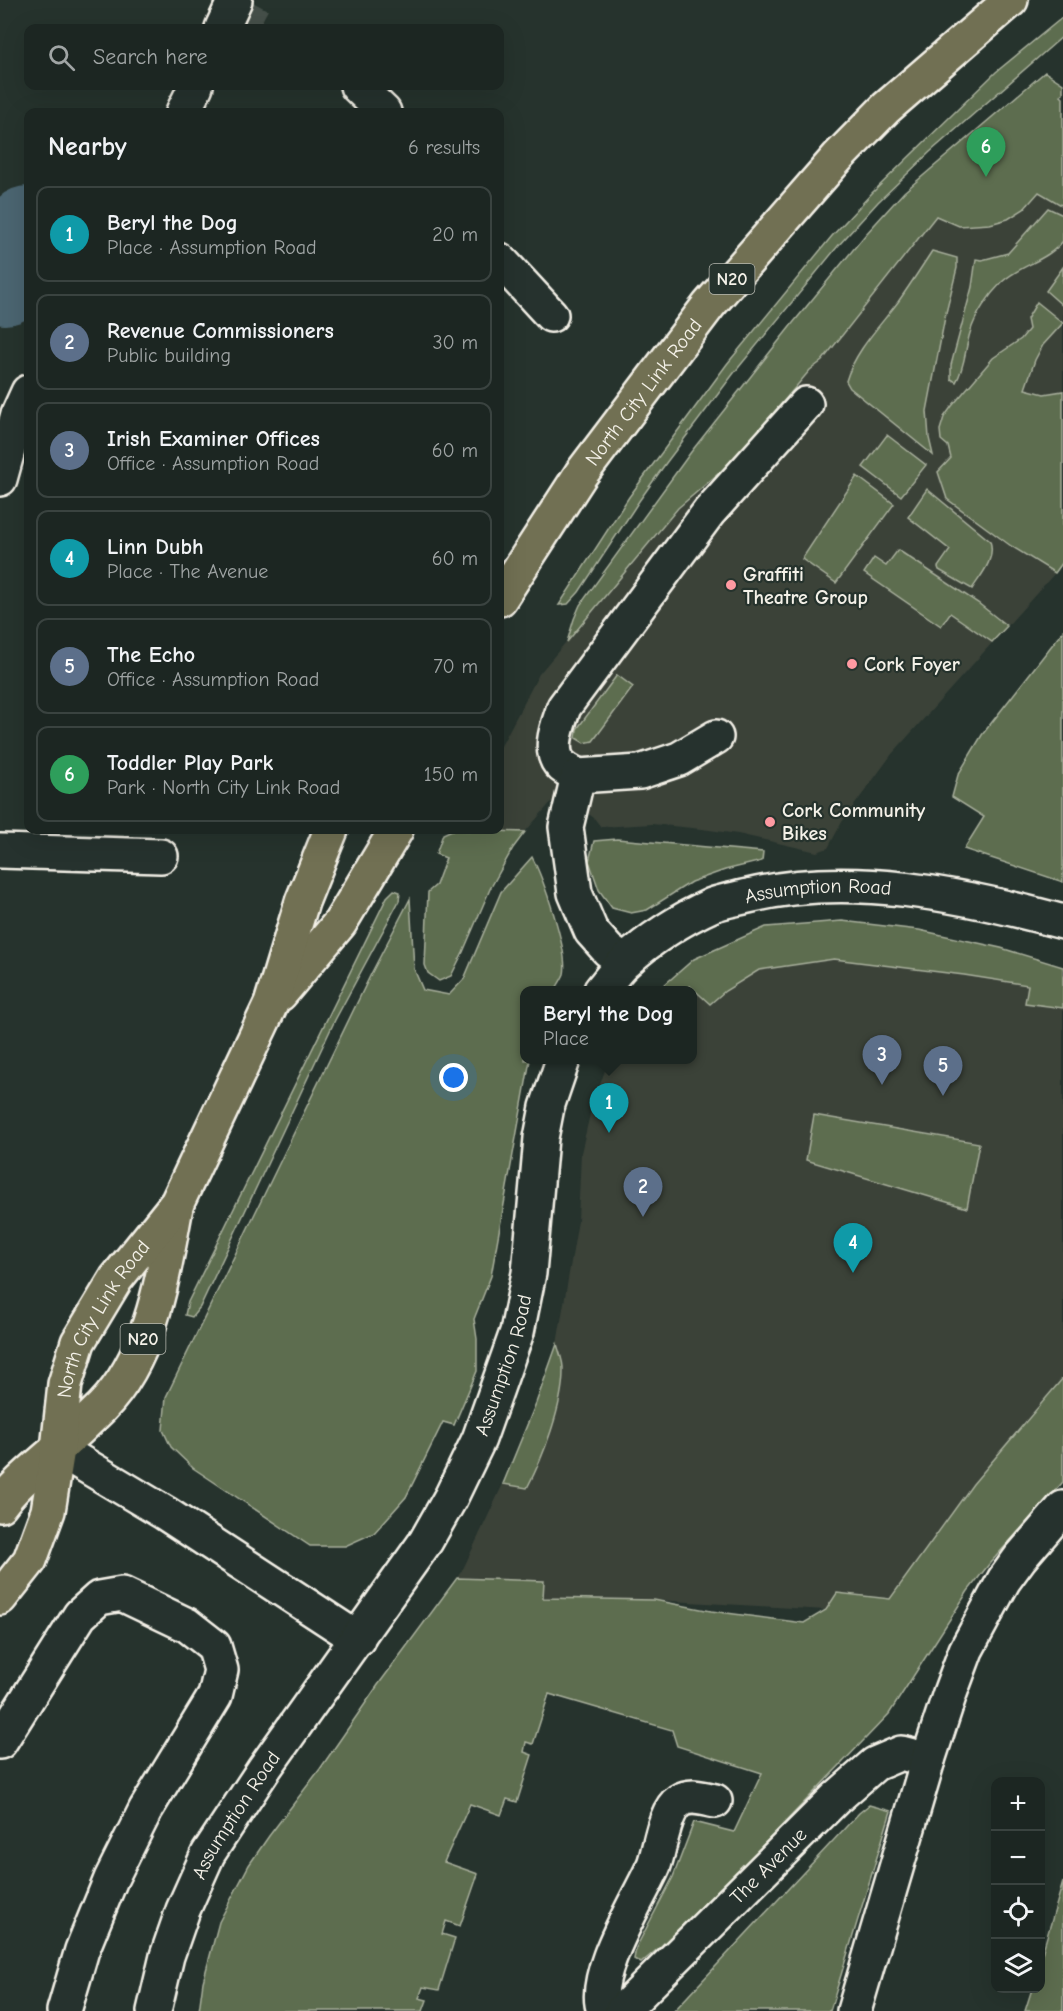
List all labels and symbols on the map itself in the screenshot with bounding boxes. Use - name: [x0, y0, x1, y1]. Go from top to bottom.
- pin: 6: [966, 128, 1006, 177]
- road number: N20: [710, 264, 754, 294]
- street label: North City Link Road: [581, 314, 707, 470]
- place label: Graffiti Theatre Group: [743, 563, 868, 609]
- marker: Graffiti Theatre Group: [724, 578, 738, 592]
- place label: Cork Foyer: [864, 653, 960, 676]
- marker: Cork Foyer: [845, 657, 859, 671]
- place label: Cork Community Bikes: [782, 799, 926, 845]
- marker: Cork Community Bikes: [763, 815, 777, 829]
- street label: Assumption Road: [742, 874, 892, 908]
- pin: 3: [862, 1036, 902, 1085]
- pin: 5: [924, 1046, 962, 1096]
- your location: [439, 1063, 468, 1092]
- pin: 1: [590, 1084, 628, 1133]
- pin: 2: [624, 1168, 662, 1217]
- pin: 4: [834, 1224, 872, 1273]
- street label: North City Link Road: [53, 1236, 155, 1399]
- street label: Assumption Road: [470, 1292, 536, 1439]
- road number: N20: [120, 1324, 166, 1354]
- street label: Assumption Road: [187, 1747, 285, 1883]
- street label: The Avenue: [725, 1823, 812, 1909]

